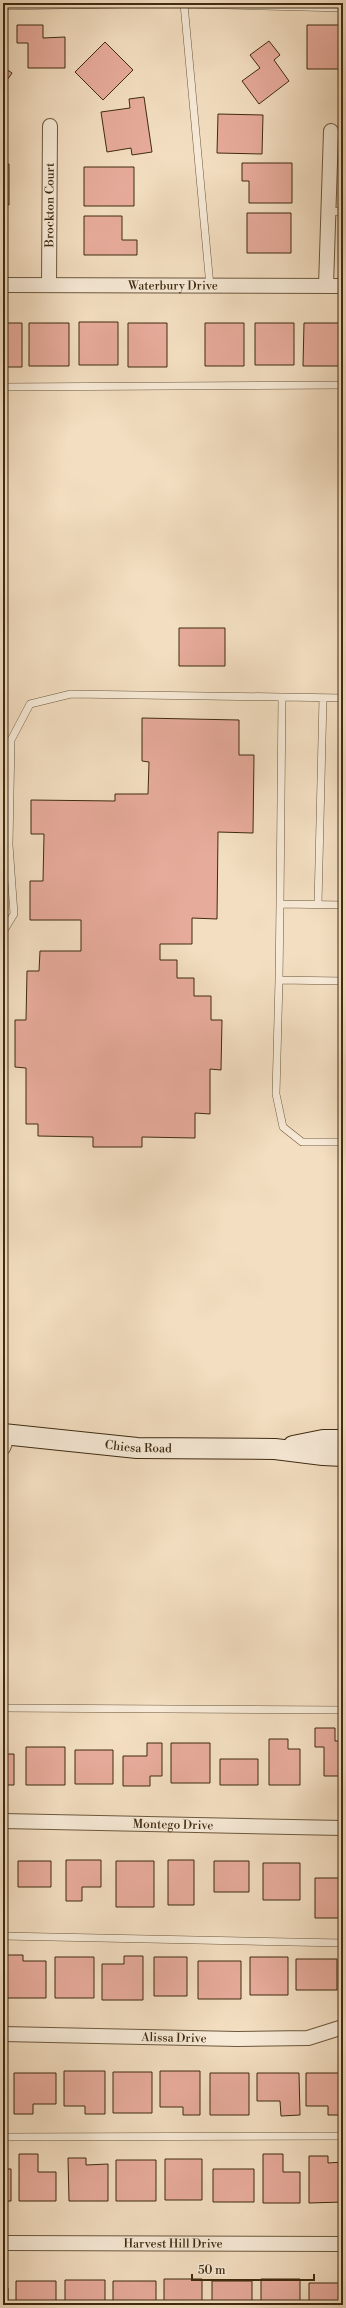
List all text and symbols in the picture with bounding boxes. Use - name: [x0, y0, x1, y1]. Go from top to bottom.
- street label: Brockton Court: [42, 162, 58, 248]
- street label: Waterbury Drive: [127, 278, 218, 294]
- street label: Chiesa Road: [104, 1438, 172, 1456]
- street label: Montego Drive: [132, 1817, 213, 1833]
- street label: Alissa Drive: [140, 2030, 207, 2046]
- street label: Harvest Hill Drive: [123, 2236, 223, 2252]
- scale bar: [192, 2256, 314, 2282]
- text: 50 m: [198, 2263, 226, 2278]

